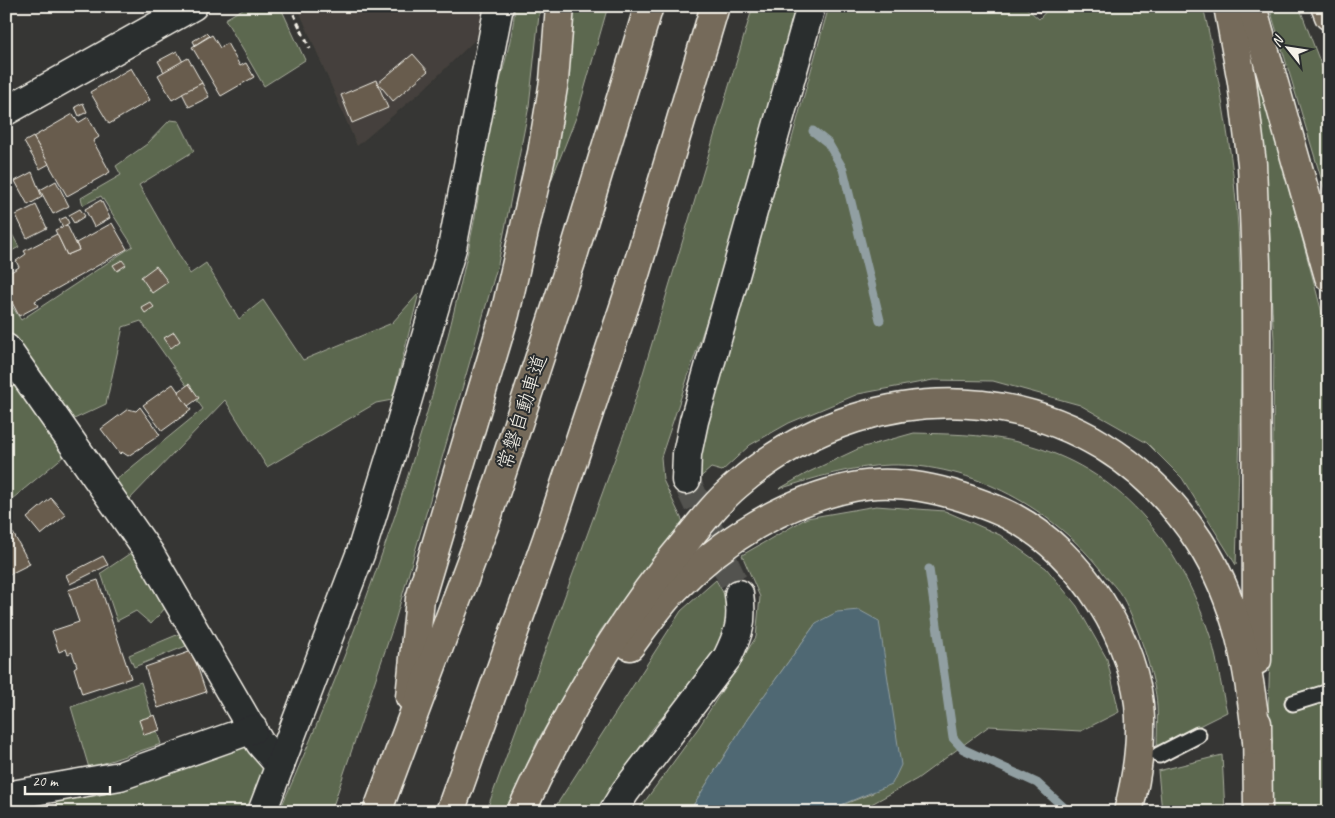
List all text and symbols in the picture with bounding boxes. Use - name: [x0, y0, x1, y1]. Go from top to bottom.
- north arrow: [1262, 22, 1312, 72]
- text: N: [1268, 32, 1288, 50]
- street label: 常磐自動車道: [492, 351, 552, 473]
- scale bar: [25, 763, 110, 795]
- text: 20 m: [32, 772, 59, 791]

